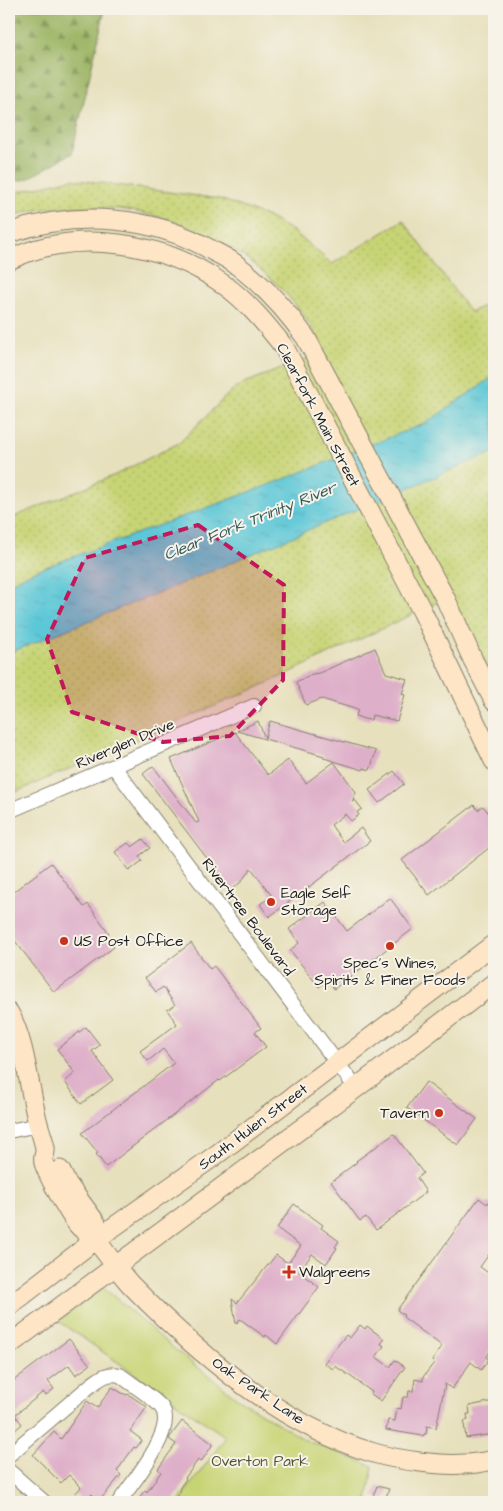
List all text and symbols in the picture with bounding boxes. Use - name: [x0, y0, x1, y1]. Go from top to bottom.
- street label: Clearfork Main Street: [271, 339, 365, 491]
- water label: Clear Fork Trinity River: [161, 476, 342, 567]
- street label: Riverglen Drive: [73, 714, 178, 775]
- street label: Rivertree Boulevard: [197, 854, 299, 980]
- place label: Eagle Self Storage: [281, 883, 351, 922]
- marker: Eagle Self Storage: [265, 896, 277, 908]
- place label: US Post Office: [74, 931, 183, 952]
- marker: US Post Office: [58, 935, 70, 947]
- marker: Spec's Wines, Spirits & Finer Foods: [384, 940, 396, 952]
- place label: Spec's Wines, Spirits & Finer Foods: [314, 953, 466, 991]
- street label: South Hulen Street: [194, 1079, 312, 1175]
- place label: Tavern: [380, 1103, 429, 1124]
- marker: Tavern: [433, 1107, 445, 1119]
- place label: Walgreens: [299, 1262, 371, 1284]
- marker: Walgreens: [283, 1266, 295, 1278]
- street label: Oak Park Lane: [208, 1352, 308, 1430]
- park label: Overton Park: [212, 1451, 308, 1472]

